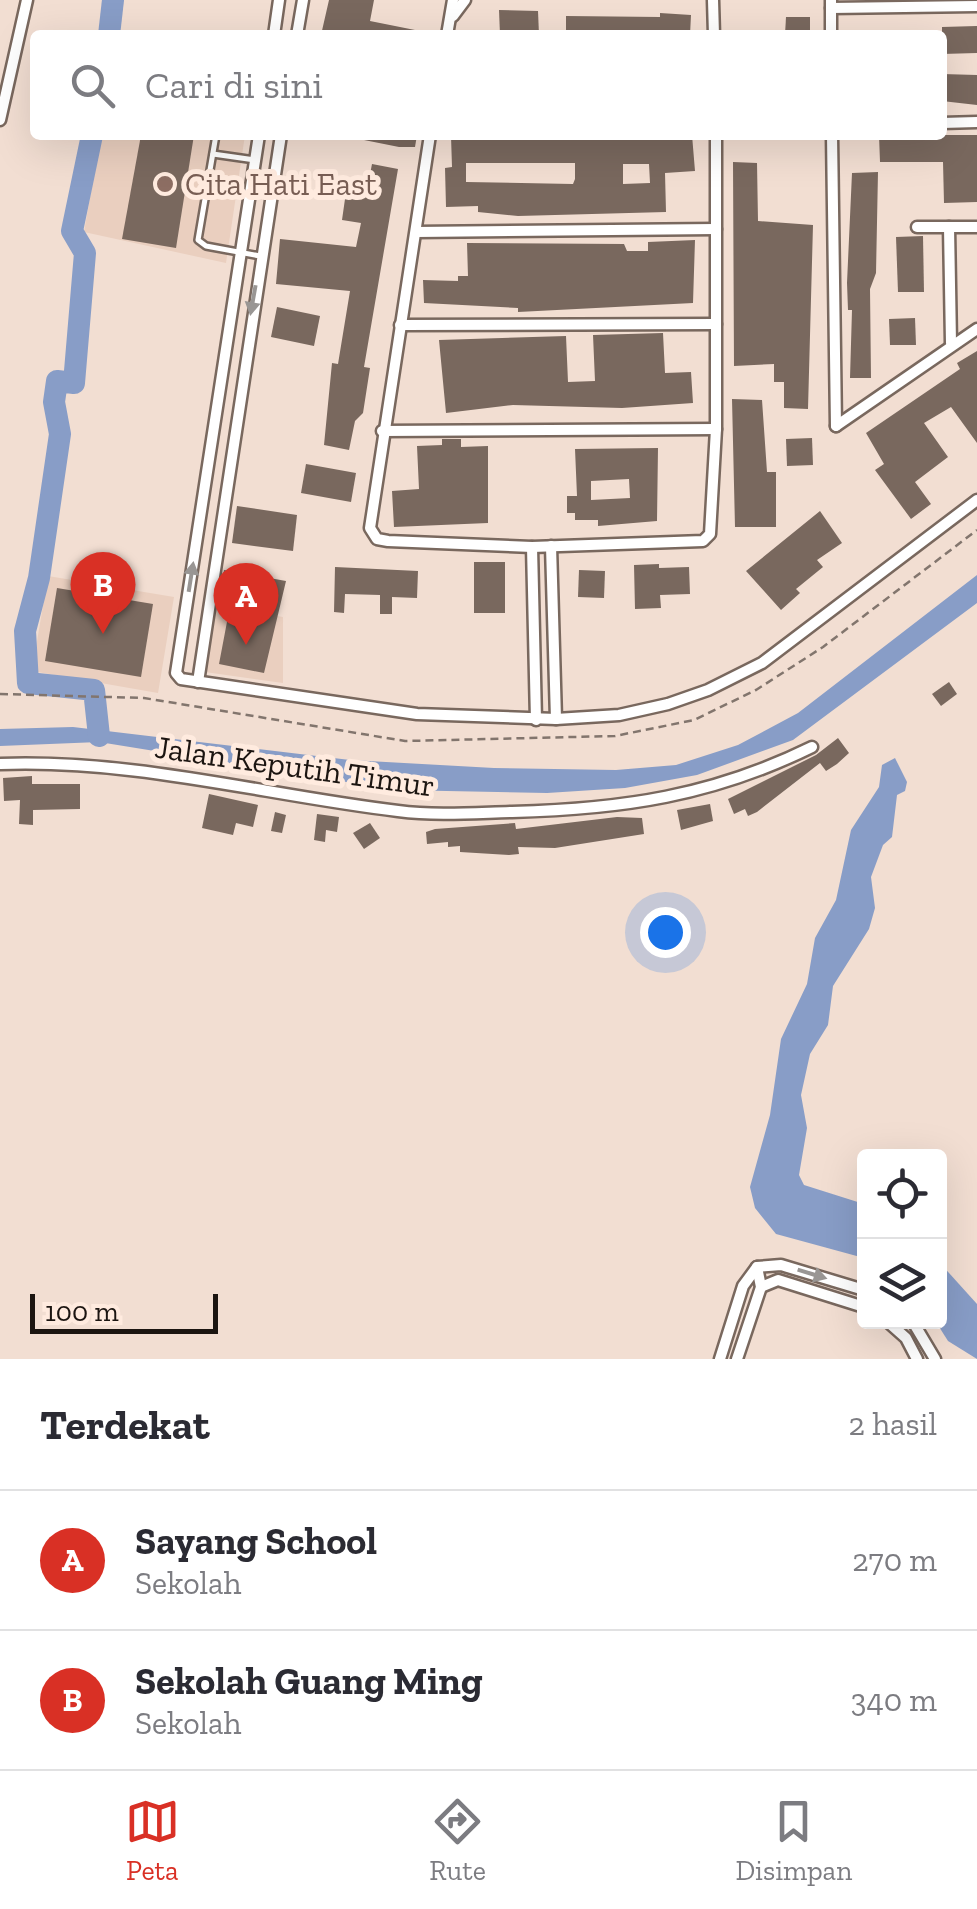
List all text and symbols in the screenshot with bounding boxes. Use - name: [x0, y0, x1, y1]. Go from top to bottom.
- search box: [30, 30, 947, 140]
- icon: search: [65, 58, 120, 113]
- text: Cari di sini: [145, 62, 323, 108]
- place label: Cita Hati East: [185, 165, 377, 203]
- marker: Cita Hati East: [154, 173, 176, 195]
- one-way arrow: [245, 285, 260, 316]
- pin: B: [70, 552, 136, 634]
- one-way arrow: [183, 561, 199, 592]
- pin: A: [214, 562, 278, 645]
- street label: Jalan Keputih Timur: [153, 728, 437, 804]
- your location: [640, 907, 691, 958]
- map controls: [857, 1149, 947, 1329]
- button: locate: [857, 1149, 947, 1239]
- button: layers: [857, 1239, 947, 1329]
- one-way arrow: [797, 1267, 827, 1282]
- scale bar: [30, 1289, 218, 1334]
- text: 100 m: [45, 1295, 119, 1328]
- text: Terdekat: [40, 1399, 210, 1450]
- text: 2 hasil: [848, 1405, 937, 1443]
- text: Sayang School: [135, 1518, 377, 1564]
- text: A: [62, 1541, 83, 1579]
- text: 270 m: [852, 1541, 937, 1579]
- text: Sekolah: [135, 1564, 242, 1602]
- text: Sekolah Guang Ming: [135, 1658, 482, 1704]
- text: B: [63, 1681, 82, 1719]
- text: 340 m: [851, 1681, 937, 1719]
- text: Sekolah: [135, 1704, 242, 1742]
- tab: Peta: [125, 1794, 180, 1887]
- tab: Rute: [429, 1794, 486, 1887]
- tab: Disimpan: [735, 1794, 852, 1887]

